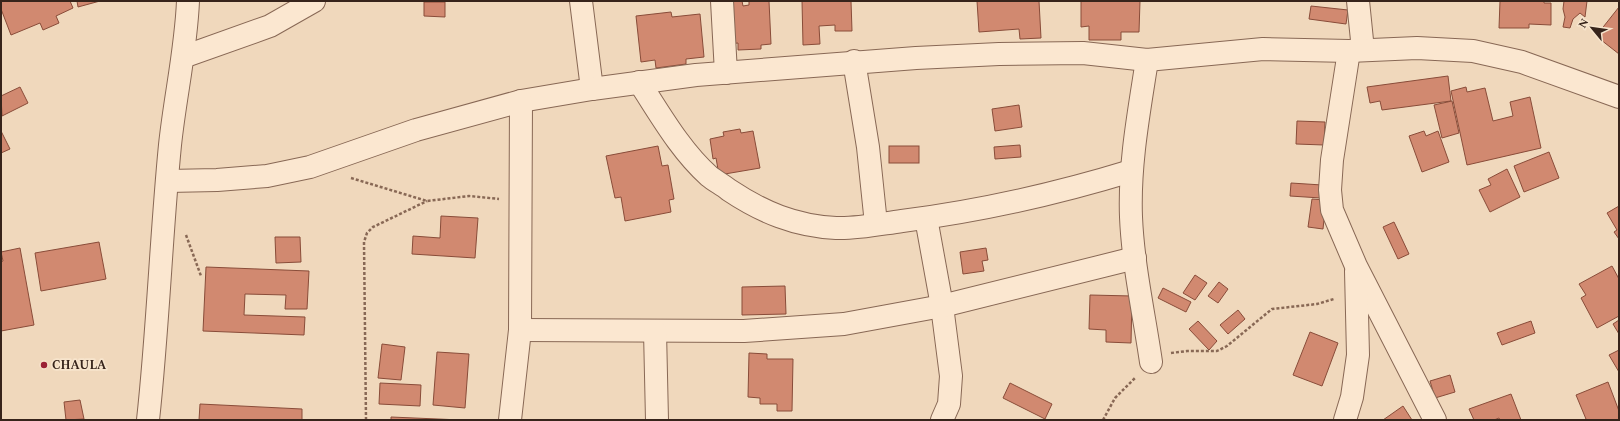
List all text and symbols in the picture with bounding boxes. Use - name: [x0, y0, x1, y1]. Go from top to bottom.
- north arrow: [1572, 8, 1612, 48]
- text: N: [1574, 15, 1593, 31]
- place label: CHAULA: [52, 356, 107, 375]
- marker: CHAULA: [39, 360, 49, 370]

